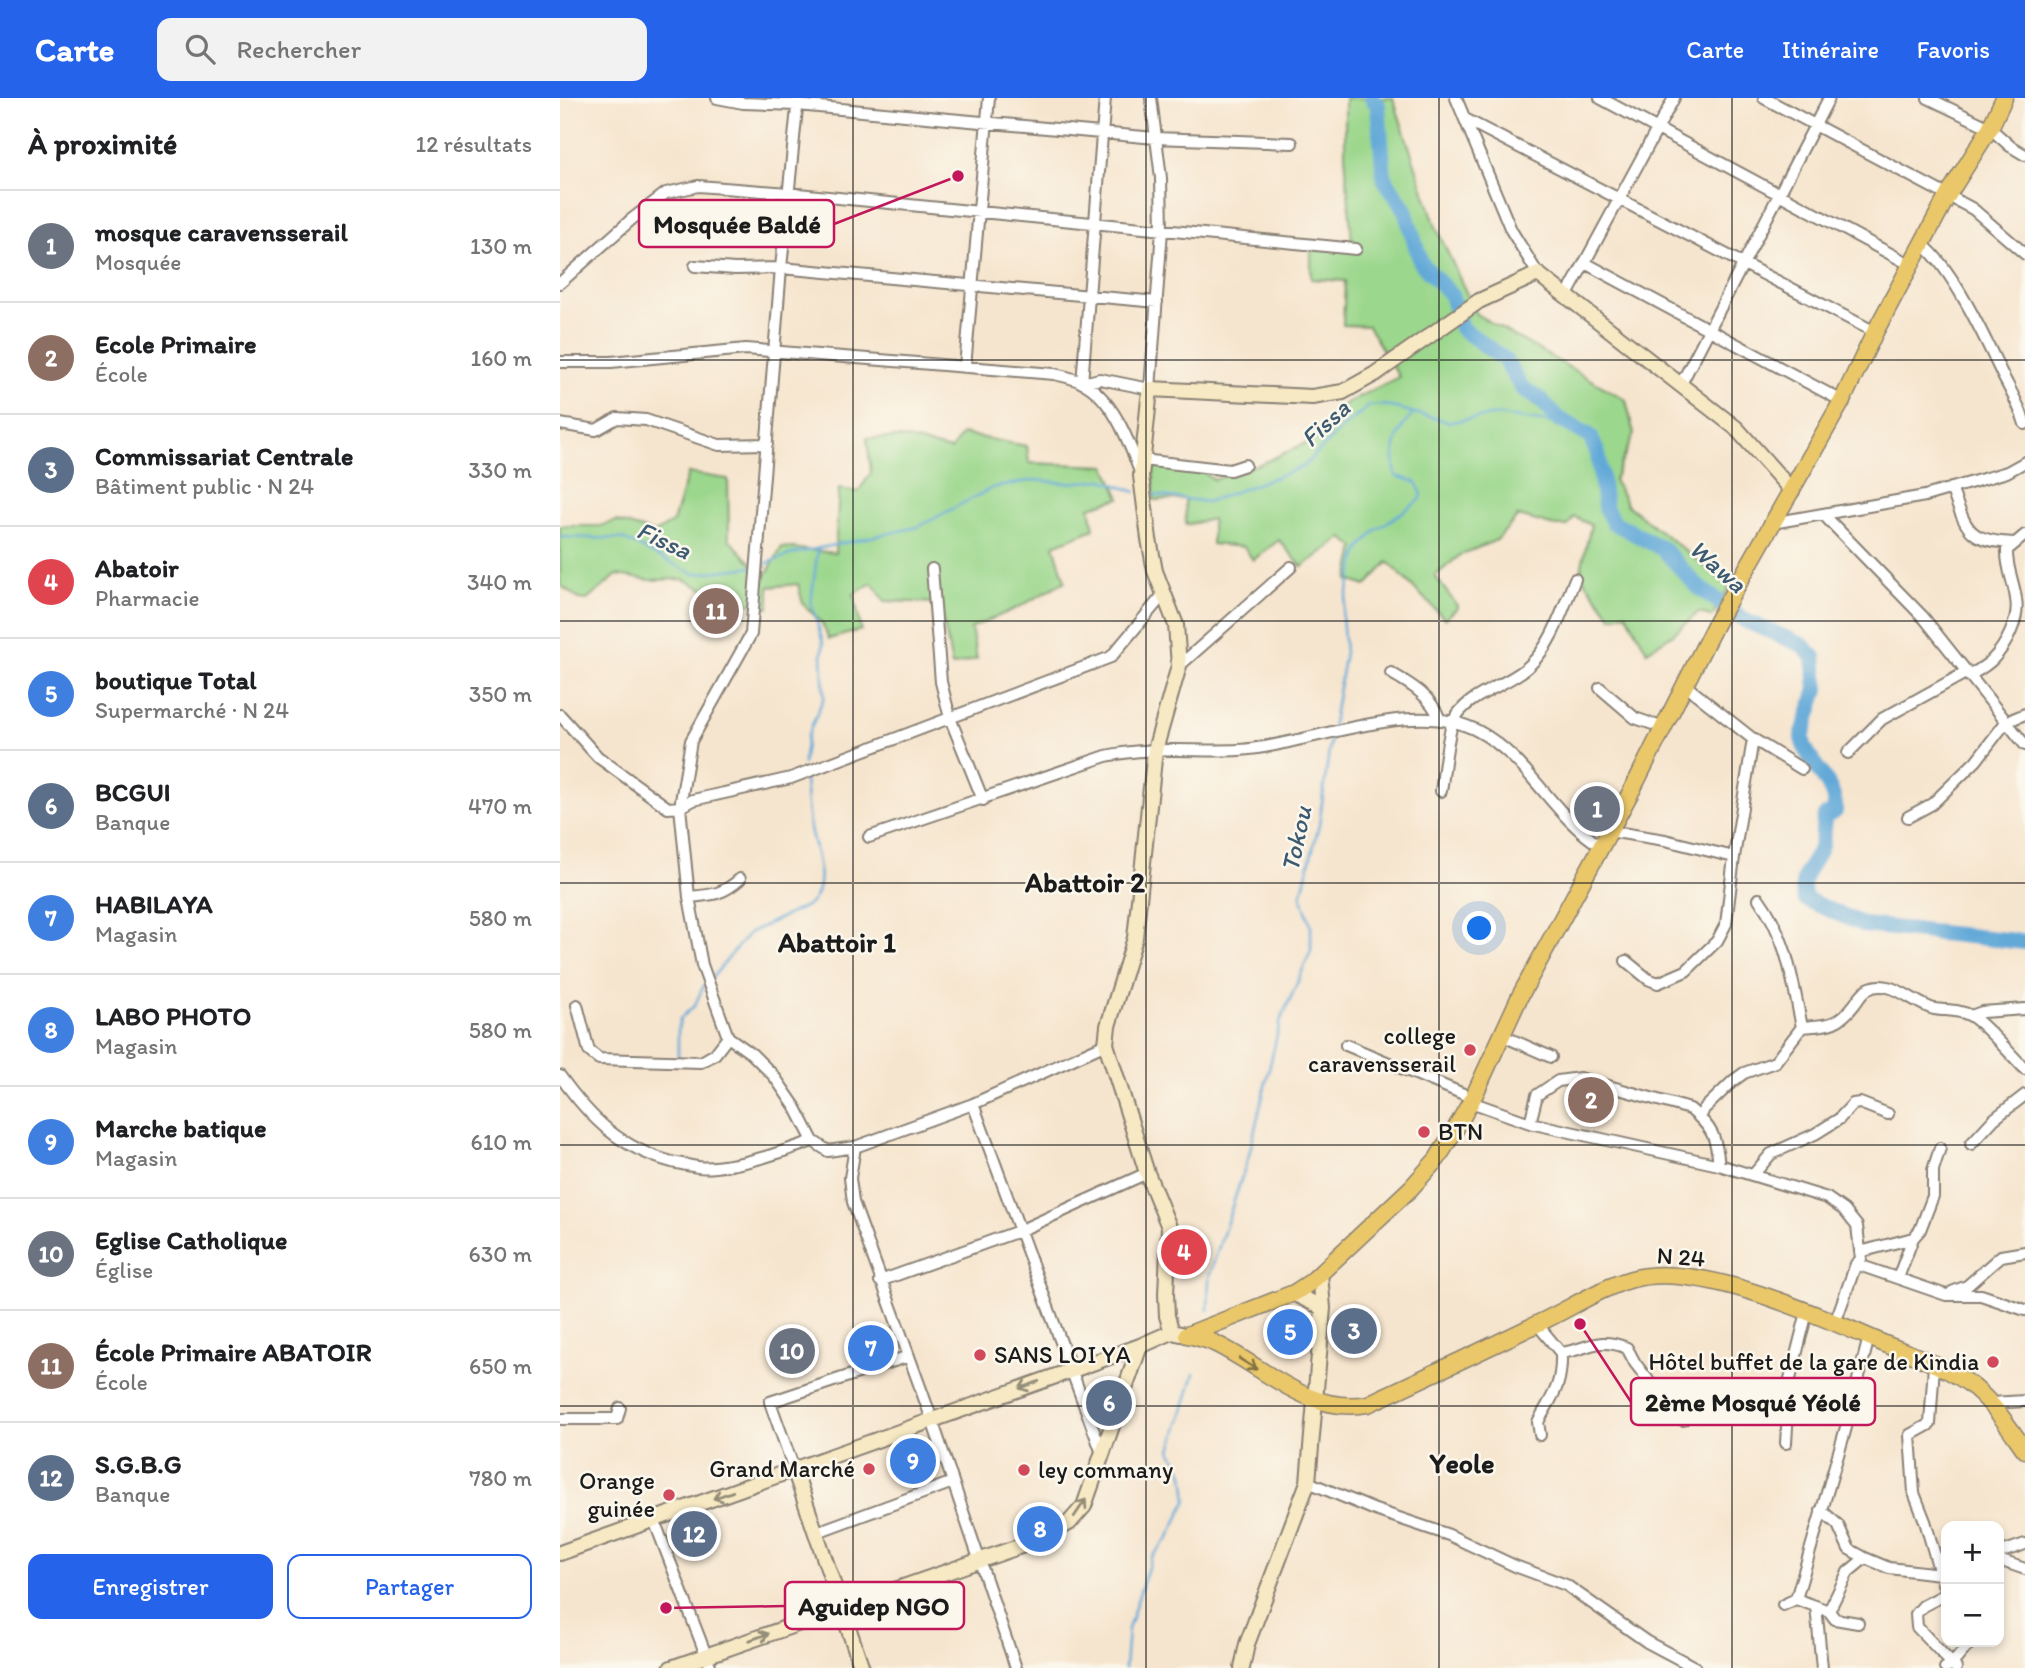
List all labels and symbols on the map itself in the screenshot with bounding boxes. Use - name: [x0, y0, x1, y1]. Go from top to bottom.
- callout: Mosquée Baldé: [639, 200, 834, 247]
- text: Mosquée Baldé: [653, 208, 821, 240]
- water label: Fissa: [1294, 391, 1357, 454]
- water label: Fissa: [632, 514, 697, 567]
- water label: Wawa: [1683, 532, 1754, 600]
- pin: 11: [693, 585, 739, 637]
- pin: 1: [1574, 783, 1620, 835]
- water label: Tokou: [1273, 803, 1319, 875]
- district label: Abattoir 2: [1024, 865, 1145, 899]
- your location: [1462, 911, 1496, 945]
- district label: Abattoir 1: [777, 925, 896, 959]
- place label: college caravensserail: [1308, 1021, 1456, 1078]
- marker: college caravensserail: [1462, 1042, 1478, 1058]
- pin: 2: [1568, 1074, 1614, 1126]
- place label: BTN: [1438, 1117, 1483, 1146]
- marker: BTN: [1416, 1124, 1432, 1140]
- pin: 4: [1161, 1226, 1207, 1278]
- street label: N 24: [1656, 1240, 1706, 1273]
- pin: 3: [1331, 1305, 1377, 1357]
- pin: 5: [1267, 1306, 1313, 1358]
- pin: 7: [848, 1322, 894, 1374]
- pin: 10: [769, 1325, 815, 1377]
- place label: SANS LOI YA: [994, 1340, 1131, 1369]
- marker: SANS LOI YA: [972, 1347, 988, 1363]
- place label: Hôtel buffet de la gare de Kindia: [1648, 1347, 1979, 1376]
- marker: Hôtel buffet de la gare de Kindia: [1985, 1354, 2001, 1370]
- one-way arrow: [1238, 1357, 1257, 1372]
- pin: 6: [1086, 1377, 1132, 1429]
- callout: 2ème Mosqué Yéolé: [1631, 1378, 1875, 1425]
- one-way arrow: [1018, 1380, 1040, 1392]
- text: 2ème Mosqué Yéolé: [1645, 1386, 1861, 1418]
- pin: 9: [890, 1435, 936, 1487]
- district label: Yeole: [1429, 1446, 1494, 1480]
- place label: Grand Marché: [709, 1454, 855, 1483]
- place label: ley commany: [1038, 1455, 1173, 1484]
- marker: Grand Marché: [861, 1461, 877, 1477]
- marker: ley commany: [1016, 1462, 1032, 1478]
- place label: Orange guinée: [579, 1466, 655, 1523]
- marker: Orange guinée: [661, 1487, 677, 1503]
- one-way arrow: [712, 1490, 734, 1502]
- one-way arrow: [1073, 1499, 1087, 1518]
- pin: 8: [1017, 1503, 1063, 1555]
- pin: 12: [671, 1508, 717, 1560]
- callout: Aguidep NGO: [785, 1582, 964, 1629]
- text: Aguidep NGO: [797, 1590, 950, 1622]
- one-way arrow: [747, 1630, 769, 1642]

